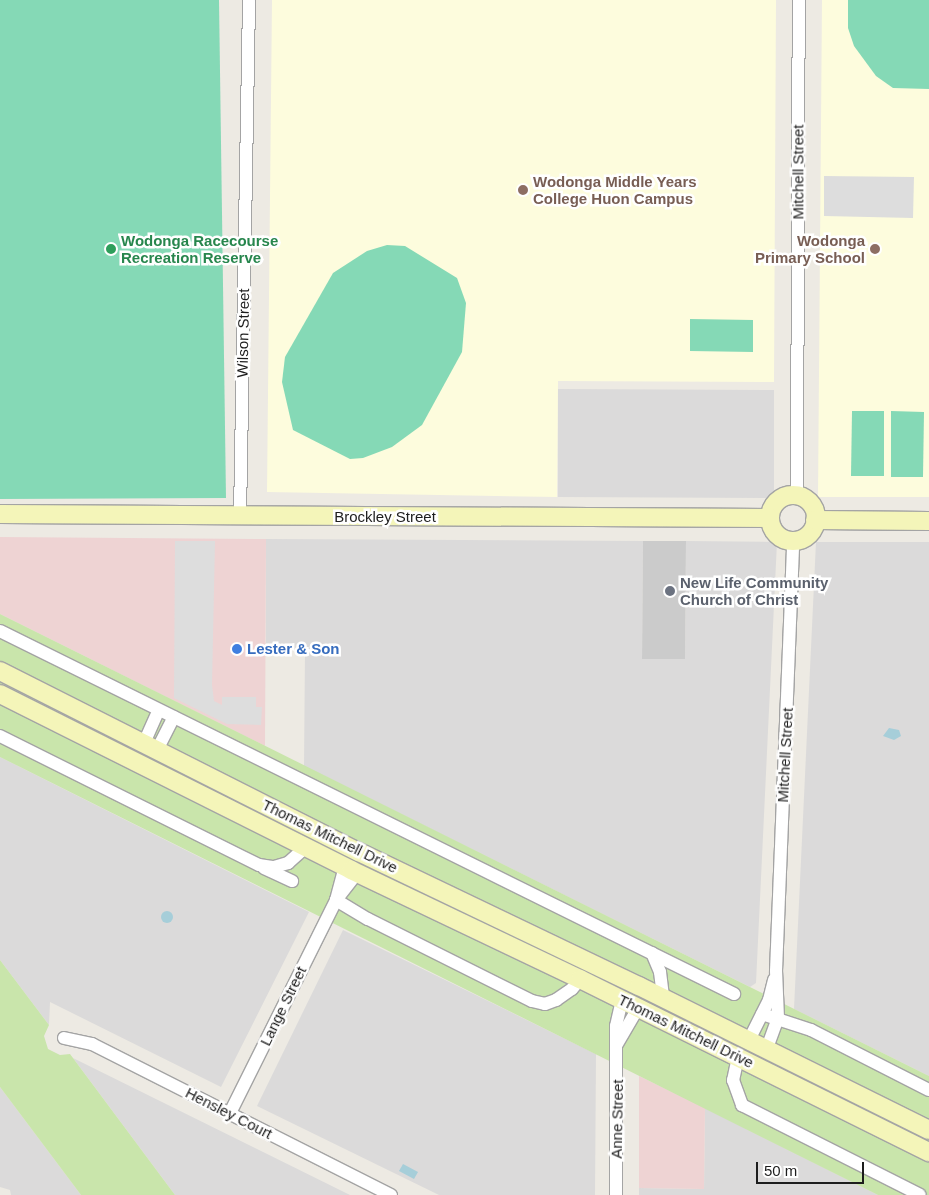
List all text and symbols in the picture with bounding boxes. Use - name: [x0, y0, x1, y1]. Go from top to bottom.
- street label: Mitchell Street: [789, 124, 807, 220]
- place label: Wodonga Middle Years College Huon Campus: [533, 172, 697, 207]
- marker: Wodonga Middle Years College Huon Campus: [517, 184, 529, 196]
- place label: Wodonga Racecourse Recreation Reserve: [121, 231, 278, 266]
- place label: Wodonga Primary School: [755, 231, 865, 266]
- marker: Wodonga Racecourse Recreation Reserve: [105, 243, 117, 255]
- marker: Wodonga Primary School: [869, 243, 881, 255]
- street label: Wilson Street: [233, 288, 253, 378]
- street label: Brockley Street: [334, 508, 436, 526]
- place label: New Life Community Church of Christ: [680, 573, 828, 608]
- marker: New Life Community Church of Christ: [664, 585, 676, 597]
- place label: Lester & Son: [247, 640, 340, 658]
- marker: Lester & Son: [231, 643, 243, 655]
- street label: Mitchell Street: [774, 707, 796, 803]
- street label: Thomas Mitchell Drive: [259, 795, 401, 877]
- street label: Lange Street: [256, 963, 310, 1049]
- street label: Thomas Mitchell Drive: [615, 990, 757, 1072]
- street label: Anne Street: [607, 1079, 627, 1159]
- street label: Hensley Court: [183, 1083, 275, 1143]
- scale bar: [759, 1152, 866, 1184]
- text: 50 m: [764, 1162, 797, 1179]

